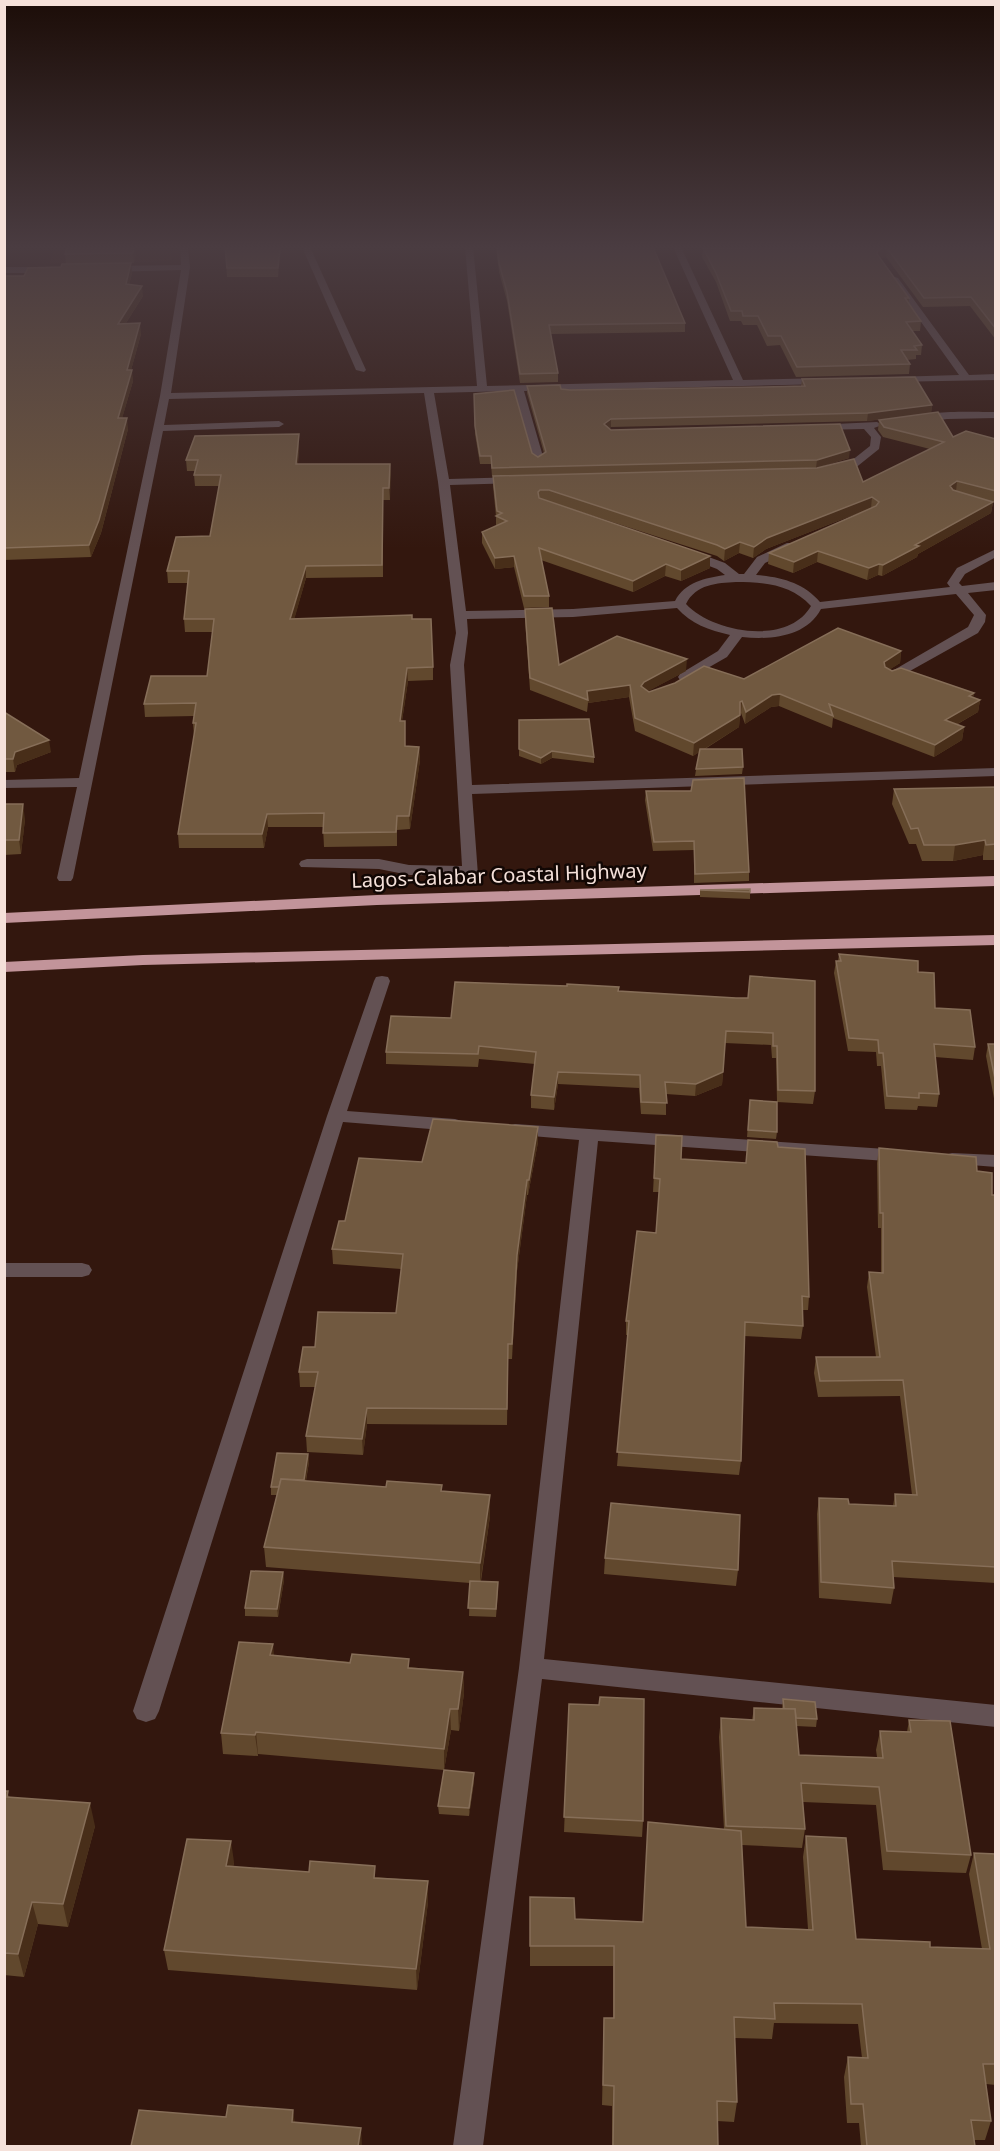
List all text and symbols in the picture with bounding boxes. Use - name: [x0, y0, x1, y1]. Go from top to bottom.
- street label: Lagos-Calabar Coastal Highway: [351, 856, 648, 894]

